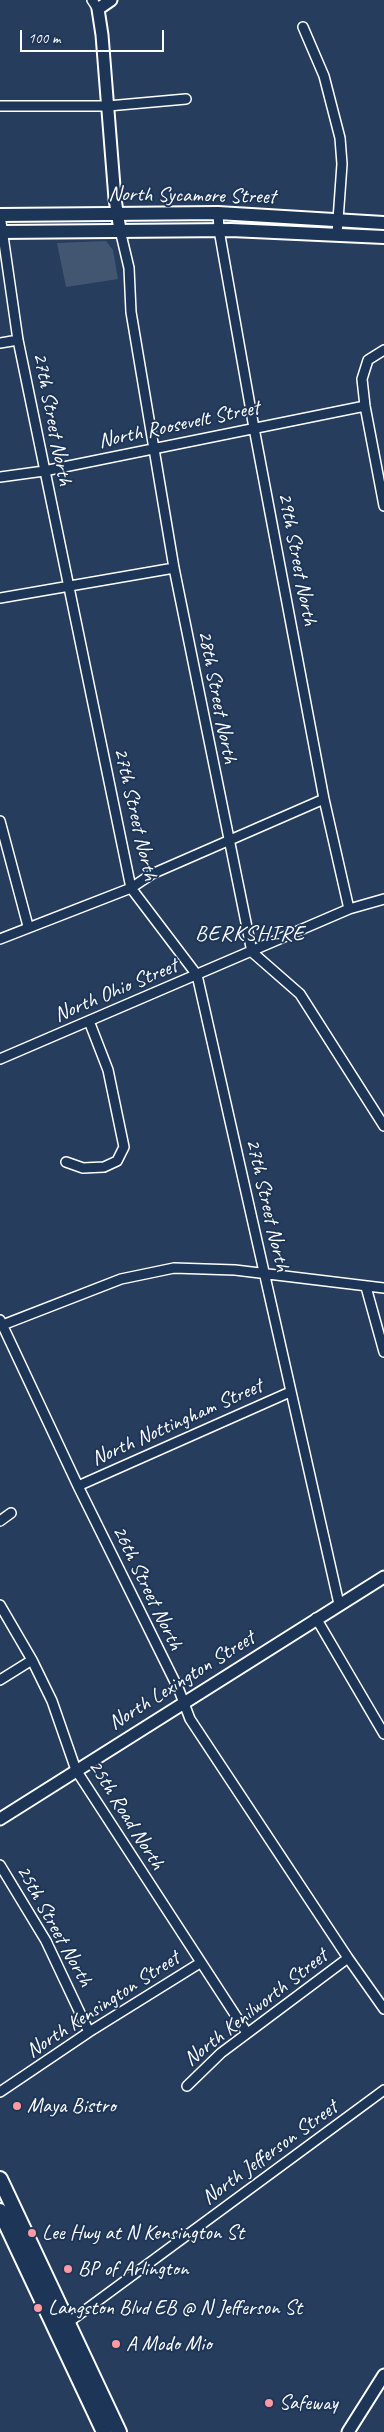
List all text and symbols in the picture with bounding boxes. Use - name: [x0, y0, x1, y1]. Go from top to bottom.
- scale bar: [22, 20, 166, 52]
- text: 100 m: [28, 29, 60, 48]
- street label: North Sycamore Street: [108, 182, 276, 210]
- street label: 27th Street North: [27, 350, 77, 488]
- street label: North Roosevelt Street: [96, 396, 262, 454]
- street label: 29th Street North: [272, 490, 322, 628]
- street label: 28th Street North: [192, 628, 242, 766]
- street label: 27th Street North: [108, 745, 162, 883]
- district label: BERKSHIRE: [195, 921, 305, 947]
- street label: North Ohio Street: [50, 954, 182, 1028]
- street label: 27th Street North: [240, 1136, 294, 1274]
- street label: North Nottingham Street: [88, 1374, 266, 1472]
- street label: 26th Street North: [106, 1522, 188, 1654]
- street label: North Lexington Street: [104, 1626, 260, 1736]
- street label: 25th Road North: [82, 1755, 170, 1875]
- street label: 25th Street North: [10, 1861, 98, 1991]
- street label: North Kenilworth Street: [179, 1944, 333, 2072]
- street label: North Kensington Street: [22, 1946, 184, 2064]
- place label: Maya Bistro: [27, 2093, 116, 2119]
- street label: North Jefferson Street: [197, 2095, 343, 2211]
- marker: Maya Bistro: [11, 2100, 23, 2112]
- place label: Lee Hwy at N Kensington St: [42, 2220, 244, 2246]
- marker: Lee Hwy at N Kensington St: [26, 2227, 38, 2239]
- place label: BP of Arlington: [78, 2256, 188, 2282]
- marker: BP of Arlington: [62, 2263, 74, 2275]
- place label: Langston Blvd EB @ N Jefferson St: [48, 2295, 302, 2321]
- marker: Langston Blvd EB @ N Jefferson St: [32, 2302, 44, 2314]
- place label: A Modo Mio: [126, 2331, 212, 2357]
- marker: A Modo Mio: [110, 2338, 122, 2350]
- place label: Safeway: [279, 2390, 338, 2416]
- marker: Safeway: [263, 2397, 275, 2409]

